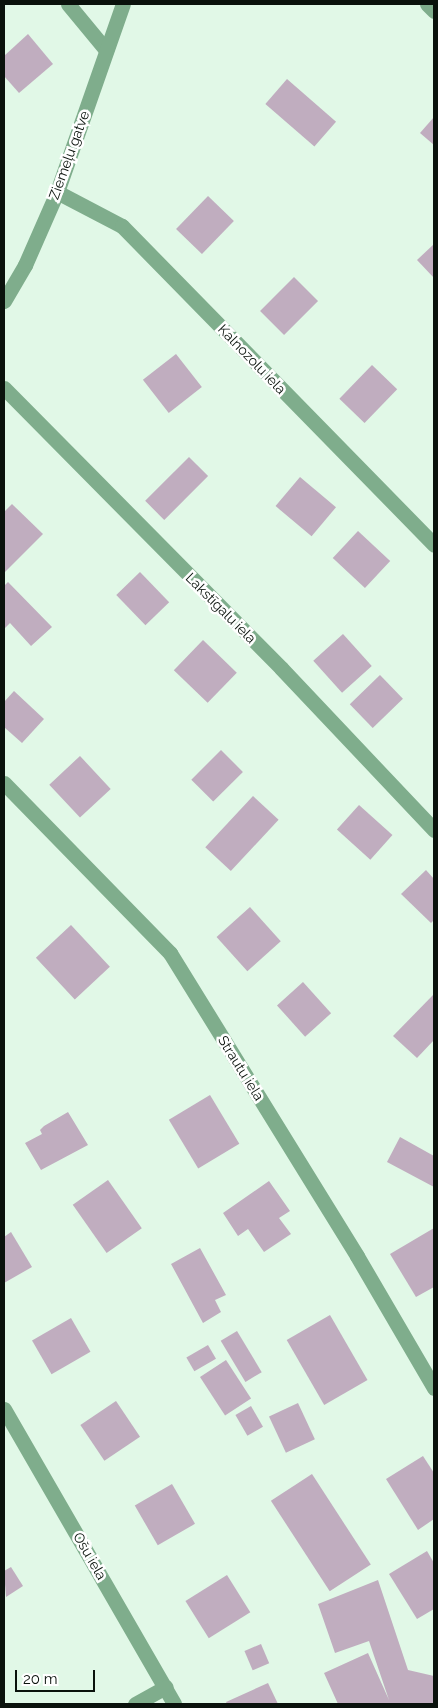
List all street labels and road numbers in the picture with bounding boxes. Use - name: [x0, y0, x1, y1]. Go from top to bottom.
- street label: Ziemeļu gatve: [45, 108, 93, 202]
- street label: Kalnozolu iela: [215, 321, 289, 397]
- street label: Lakstīgalu iela: [182, 569, 260, 647]
- street label: Strautu iela: [214, 1033, 268, 1103]
- street label: Ošu iela: [70, 1529, 110, 1583]

